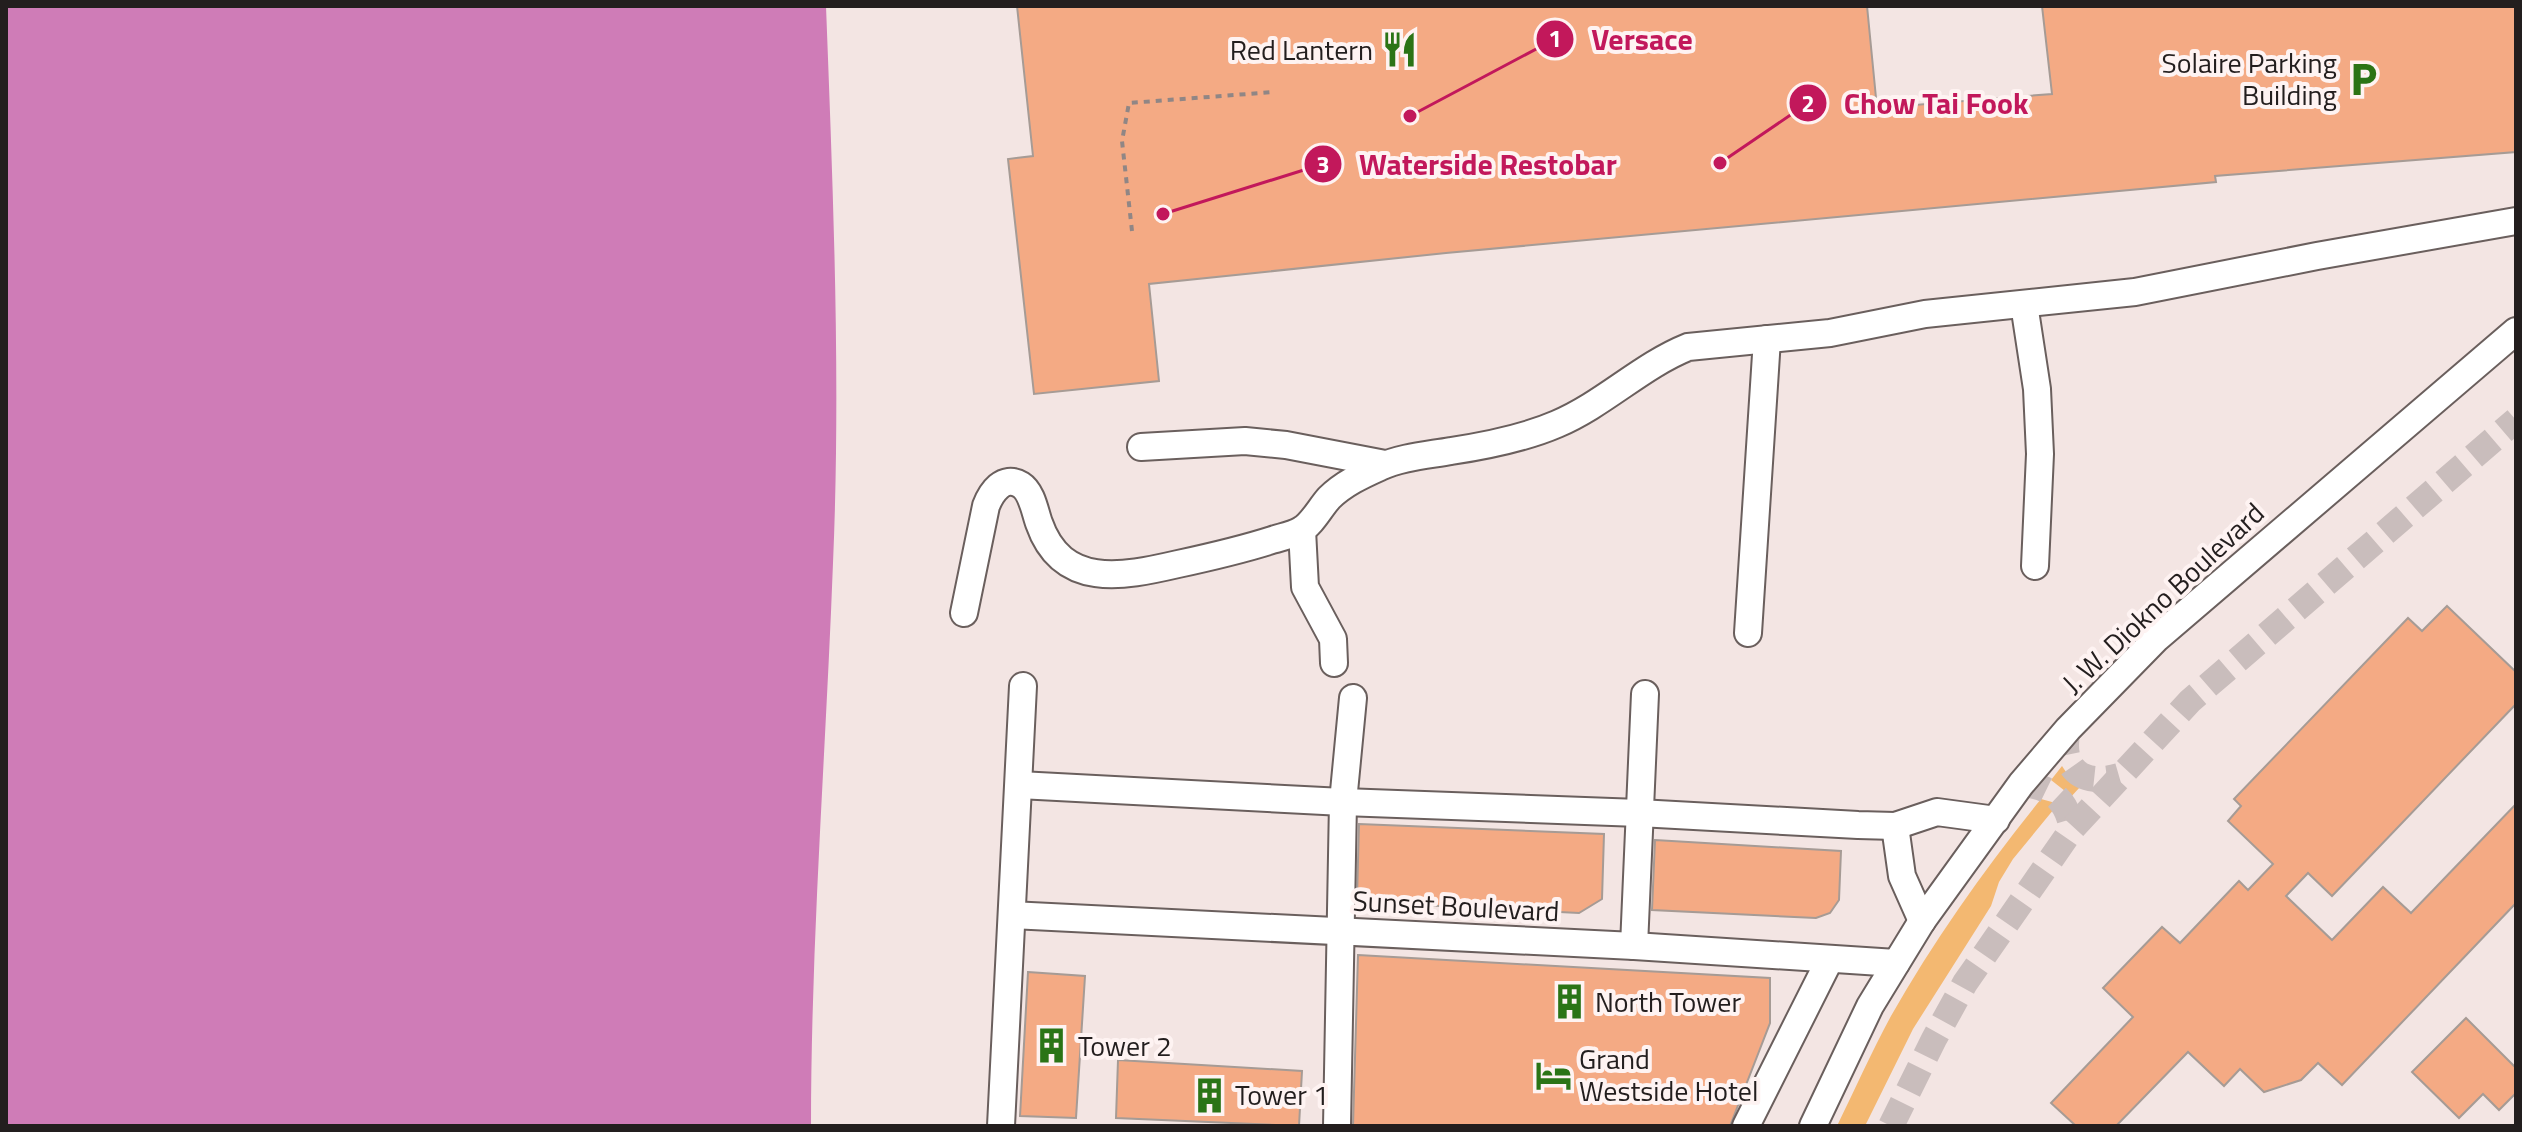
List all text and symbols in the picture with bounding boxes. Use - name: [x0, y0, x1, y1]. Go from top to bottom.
- callout: Versace: [1535, 12, 1709, 66]
- text: Versace: [1591, 16, 1693, 62]
- text: 1: [1548, 20, 1562, 56]
- place label: Red Lantern: [1230, 28, 1373, 71]
- restaurant icon: Red Lantern: [1380, 31, 1418, 69]
- place label: Solaire Parking Building: [2162, 41, 2337, 116]
- parking icon: Solaire Parking Building: [2344, 60, 2382, 98]
- callout: Chow Tai Fook: [1788, 76, 2045, 130]
- text: Chow Tai Fook: [1844, 80, 2029, 126]
- text: 2: [1801, 85, 1815, 121]
- callout: Waterside Restobar: [1303, 137, 1633, 191]
- text: Waterside Restobar: [1359, 141, 1617, 187]
- text: 3: [1316, 146, 1330, 182]
- street label: J. W. Diokno Boulevard: [2052, 492, 2274, 703]
- street label: Sunset Boulevard: [1352, 879, 1560, 932]
- place label: North Tower: [1595, 980, 1741, 1023]
- building icon: North Tower: [1550, 983, 1588, 1021]
- place label: Tower 2: [1078, 1024, 1172, 1067]
- building icon: Tower 2: [1033, 1027, 1071, 1065]
- place label: Grand Westside Hotel: [1579, 1037, 1758, 1112]
- hotel icon: Grand Westside Hotel: [1534, 1056, 1572, 1094]
- place label: Tower 1: [1235, 1073, 1329, 1116]
- building icon: Tower 1: [1190, 1076, 1228, 1114]

